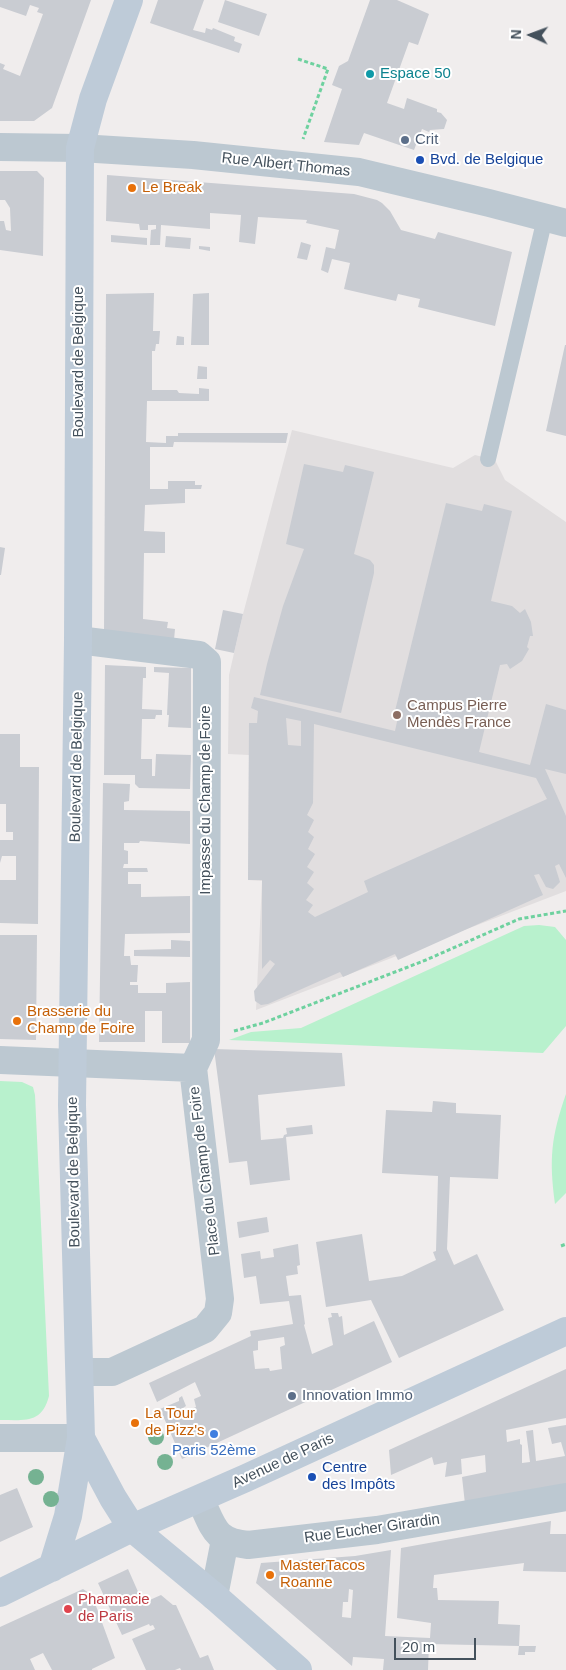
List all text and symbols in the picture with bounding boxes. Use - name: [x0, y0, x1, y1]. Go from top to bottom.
- north arrow: [506, 10, 556, 60]
- text: N: [508, 29, 524, 40]
- place label: Espace 50: [380, 65, 451, 83]
- marker: Espace 50: [364, 68, 376, 80]
- place label: Crit: [415, 131, 438, 149]
- marker: Crit: [399, 134, 411, 146]
- street label: Rue Albert Thomas: [221, 149, 351, 181]
- place label: Bvd. de Belgique: [430, 151, 543, 169]
- marker: Bvd. de Belgique: [414, 154, 426, 166]
- place label: Le Break: [142, 179, 202, 197]
- marker: Le Break: [126, 182, 138, 194]
- street label: Boulevard de Belgique: [70, 287, 88, 437]
- street label: Boulevard de Belgique: [67, 691, 87, 843]
- place label: Campus Pierre Mendès France: [407, 697, 511, 732]
- street label: Impasse du Champ de Foire: [197, 705, 215, 895]
- marker: Campus Pierre Mendès France: [391, 709, 403, 721]
- place label: Brasserie du Champ de Foire: [27, 1003, 135, 1038]
- marker: Brasserie du Champ de Foire: [11, 1015, 23, 1027]
- street label: Place du Champ de Foire: [186, 1085, 224, 1257]
- street label: Boulevard de Belgique: [64, 1096, 84, 1248]
- place label: Innovation Immo: [302, 1387, 413, 1405]
- marker: Innovation Immo: [286, 1390, 298, 1402]
- place label: La Tour de Pizz's: [145, 1405, 205, 1440]
- marker: La Tour de Pizz's: [129, 1417, 141, 1429]
- marker: Paris 52ème: [208, 1428, 220, 1440]
- street label: Avenue de Paris: [229, 1430, 337, 1492]
- place label: Paris 52ème: [172, 1442, 256, 1460]
- place label: Centre des Impôts: [322, 1459, 395, 1494]
- marker: Centre des Impôts: [306, 1471, 318, 1483]
- street label: Rue Eucher Girardin: [303, 1511, 441, 1547]
- place label: MasterTacos Roanne: [280, 1557, 365, 1592]
- marker: MasterTacos Roanne: [264, 1569, 276, 1581]
- place label: Pharmacie de Paris: [78, 1591, 150, 1626]
- marker: Pharmacie de Paris: [62, 1603, 74, 1615]
- scale bar: [396, 1628, 478, 1660]
- text: 20 m: [402, 1638, 435, 1655]

